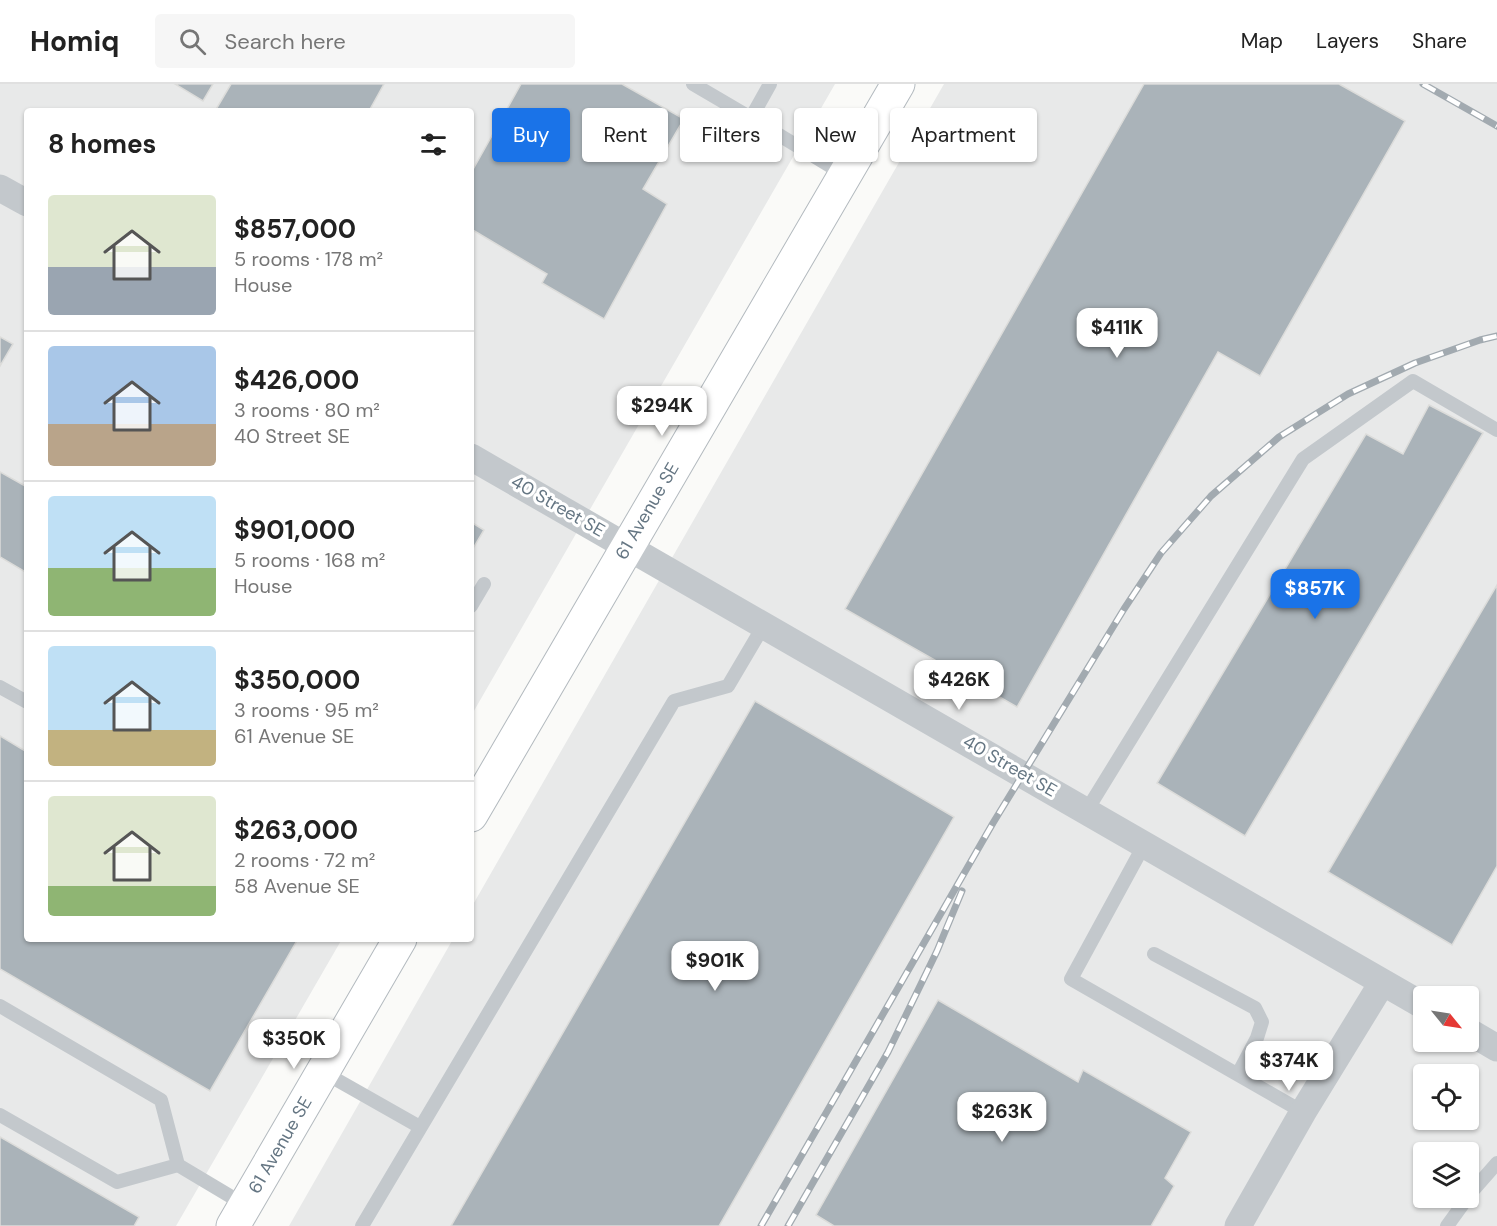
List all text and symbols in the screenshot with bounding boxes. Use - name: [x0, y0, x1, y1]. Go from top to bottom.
- search box: [155, 14, 575, 68]
- text: Homiq: [30, 23, 119, 60]
- icon: search: [176, 25, 209, 58]
- text: Search here: [224, 27, 346, 56]
- text: Map: [1241, 27, 1283, 55]
- text: Layers: [1316, 27, 1379, 55]
- text: Share: [1412, 27, 1467, 55]
- chip: Buy: [492, 108, 570, 162]
- chip: Rent: [582, 108, 668, 162]
- chip: Filters: [680, 108, 782, 162]
- chip: New: [794, 108, 878, 162]
- chip: Apartment: [890, 108, 1037, 162]
- text: 8 homes: [48, 127, 156, 161]
- icon: filters: [417, 128, 450, 161]
- text: $857,000: [234, 212, 356, 246]
- icon: home: [96, 219, 168, 291]
- text: 5 rooms · 178 m²: [234, 246, 383, 272]
- text: House: [234, 272, 292, 298]
- pin: $411K: [1075, 308, 1159, 359]
- text: $411K: [1091, 314, 1143, 340]
- text: $426,000: [234, 363, 359, 397]
- icon: home: [96, 370, 168, 442]
- pin: $294K: [620, 386, 704, 437]
- text: $294K: [631, 392, 693, 418]
- text: 3 rooms · 80 m²: [234, 397, 380, 423]
- text: 40 Street SE: [234, 423, 350, 449]
- street label: 61 Avenue SE: [610, 458, 684, 564]
- street label: 40 Street SE: [507, 469, 609, 543]
- text: $901,000: [234, 513, 355, 547]
- icon: home: [96, 520, 168, 592]
- text: 5 rooms · 168 m²: [234, 547, 385, 573]
- pin: $857K: [1273, 569, 1357, 620]
- text: House: [234, 573, 292, 599]
- text: $857K: [1285, 575, 1345, 601]
- pin: $426K: [917, 660, 1001, 711]
- text: $350,000: [234, 663, 360, 697]
- text: $426K: [928, 666, 990, 692]
- icon: home: [96, 670, 168, 742]
- text: 3 rooms · 95 m²: [234, 697, 379, 723]
- text: 61 Avenue SE: [234, 723, 354, 749]
- street label: 40 Street SE: [959, 729, 1061, 803]
- text: $263,000: [234, 813, 358, 847]
- icon: home: [96, 820, 168, 892]
- text: 2 rooms · 72 m²: [234, 847, 375, 873]
- text: 58 Avenue SE: [234, 873, 360, 899]
- pin: $901K: [673, 941, 757, 992]
- text: $901K: [685, 947, 745, 973]
- north arrow: [1413, 986, 1479, 1052]
- map controls: [1413, 986, 1479, 1208]
- pin: $350K: [252, 1019, 336, 1070]
- text: $350K: [262, 1025, 326, 1051]
- pin: $374K: [1247, 1041, 1331, 1092]
- text: $374K: [1259, 1047, 1319, 1073]
- button: locate: [1413, 1064, 1479, 1130]
- street label: 61 Avenue SE: [243, 1092, 317, 1198]
- pin: $263K: [960, 1092, 1044, 1143]
- text: $263K: [971, 1098, 1033, 1124]
- button: layers: [1413, 1142, 1479, 1208]

